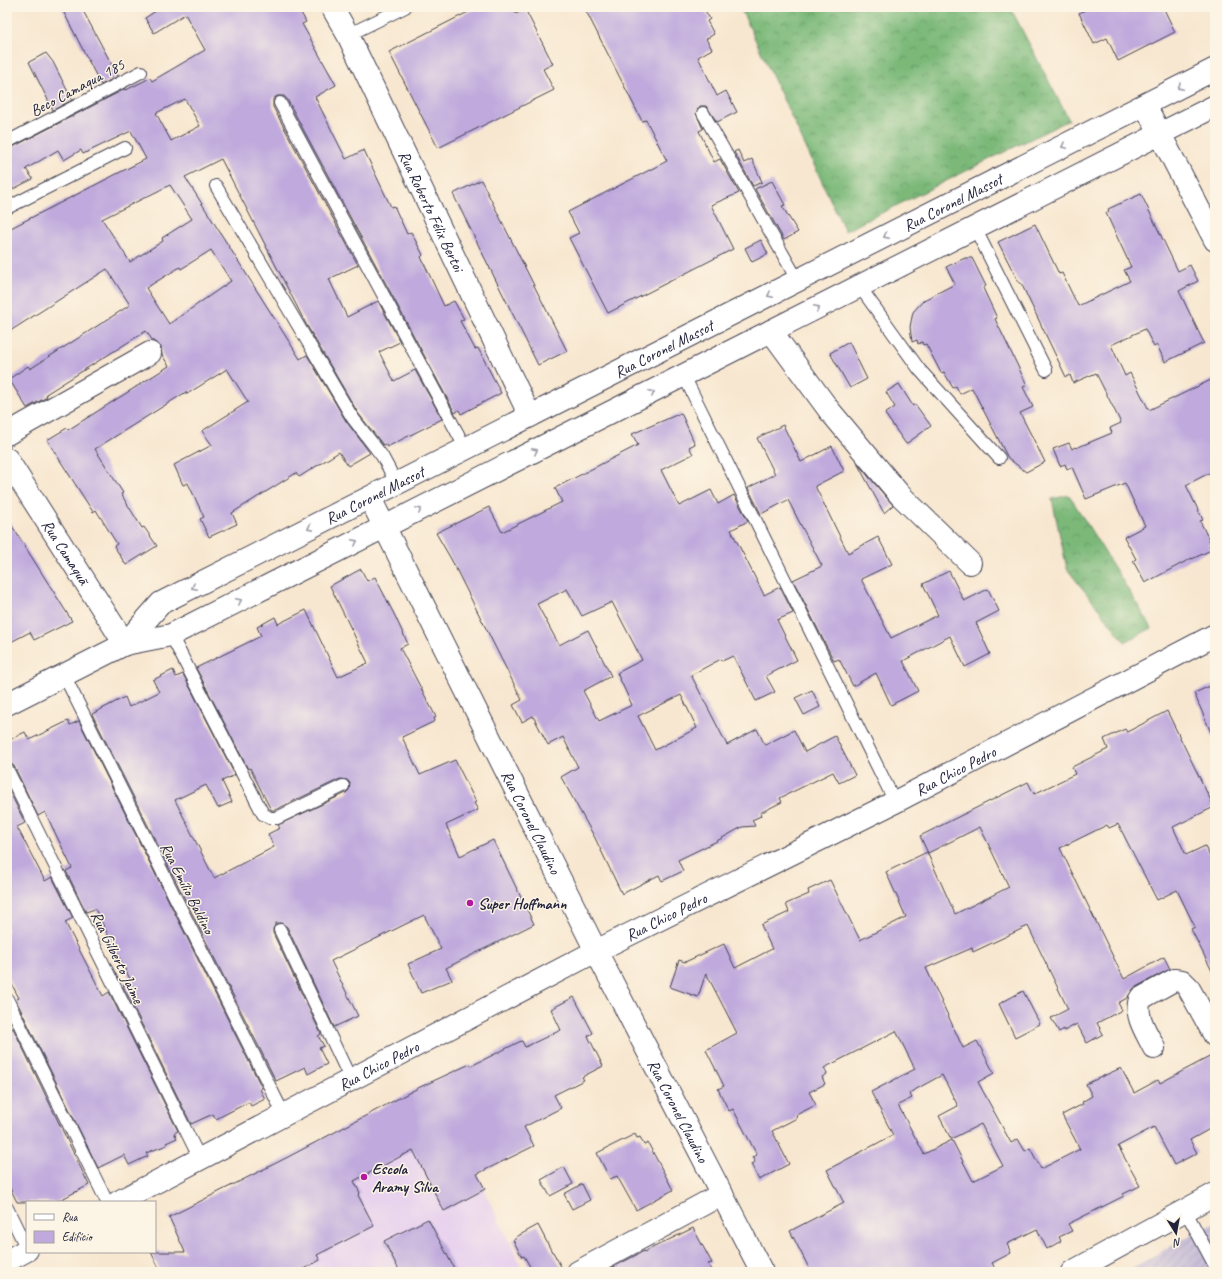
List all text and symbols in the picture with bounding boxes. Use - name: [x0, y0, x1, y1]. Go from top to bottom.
- street label: Beco Camaqua 185: [27, 54, 129, 121]
- one-way arrow: [1177, 82, 1184, 90]
- one-way arrow: [1061, 141, 1068, 149]
- street label: Rua Roberto Félix Bertoi: [394, 148, 469, 277]
- street label: Rua Coronel Massot: [900, 168, 1008, 236]
- one-way arrow: [883, 231, 890, 239]
- one-way arrow: [767, 290, 774, 298]
- one-way arrow: [813, 305, 820, 313]
- street label: Rua Coronel Massot: [611, 315, 719, 383]
- one-way arrow: [647, 390, 655, 398]
- one-way arrow: [531, 448, 539, 456]
- street label: Rua Coronel Massot: [322, 461, 430, 529]
- one-way arrow: [415, 507, 423, 515]
- street label: Rua Camaquã: [37, 516, 95, 590]
- one-way arrow: [306, 523, 314, 531]
- one-way arrow: [351, 540, 358, 547]
- one-way arrow: [191, 582, 198, 589]
- one-way arrow: [235, 598, 242, 606]
- street label: Rua Chico Pedro: [912, 742, 1001, 801]
- street label: Rua Coronel Claudino: [497, 767, 566, 879]
- street label: Rua Emílio Baldino: [156, 840, 220, 939]
- street label: Rua Chico Pedro: [623, 888, 711, 946]
- place label: Super Hoffmann: [478, 894, 567, 914]
- marker: Super Hoffmann: [465, 898, 475, 908]
- street label: Rua Gilberto Jaime: [86, 908, 149, 1008]
- street label: Rua Chico Pedro: [335, 1036, 424, 1096]
- street label: Rua Coronel Claudino: [643, 1056, 713, 1167]
- place label: Escola Aramy Silva: [372, 1159, 439, 1197]
- marker: Escola Aramy Silva: [359, 1172, 369, 1182]
- legend: [26, 1201, 156, 1253]
- text: Rua: [62, 1209, 79, 1225]
- north arrow: [1156, 1213, 1196, 1253]
- text: Edifício: [62, 1229, 94, 1245]
- text: N: [1171, 1235, 1183, 1251]

